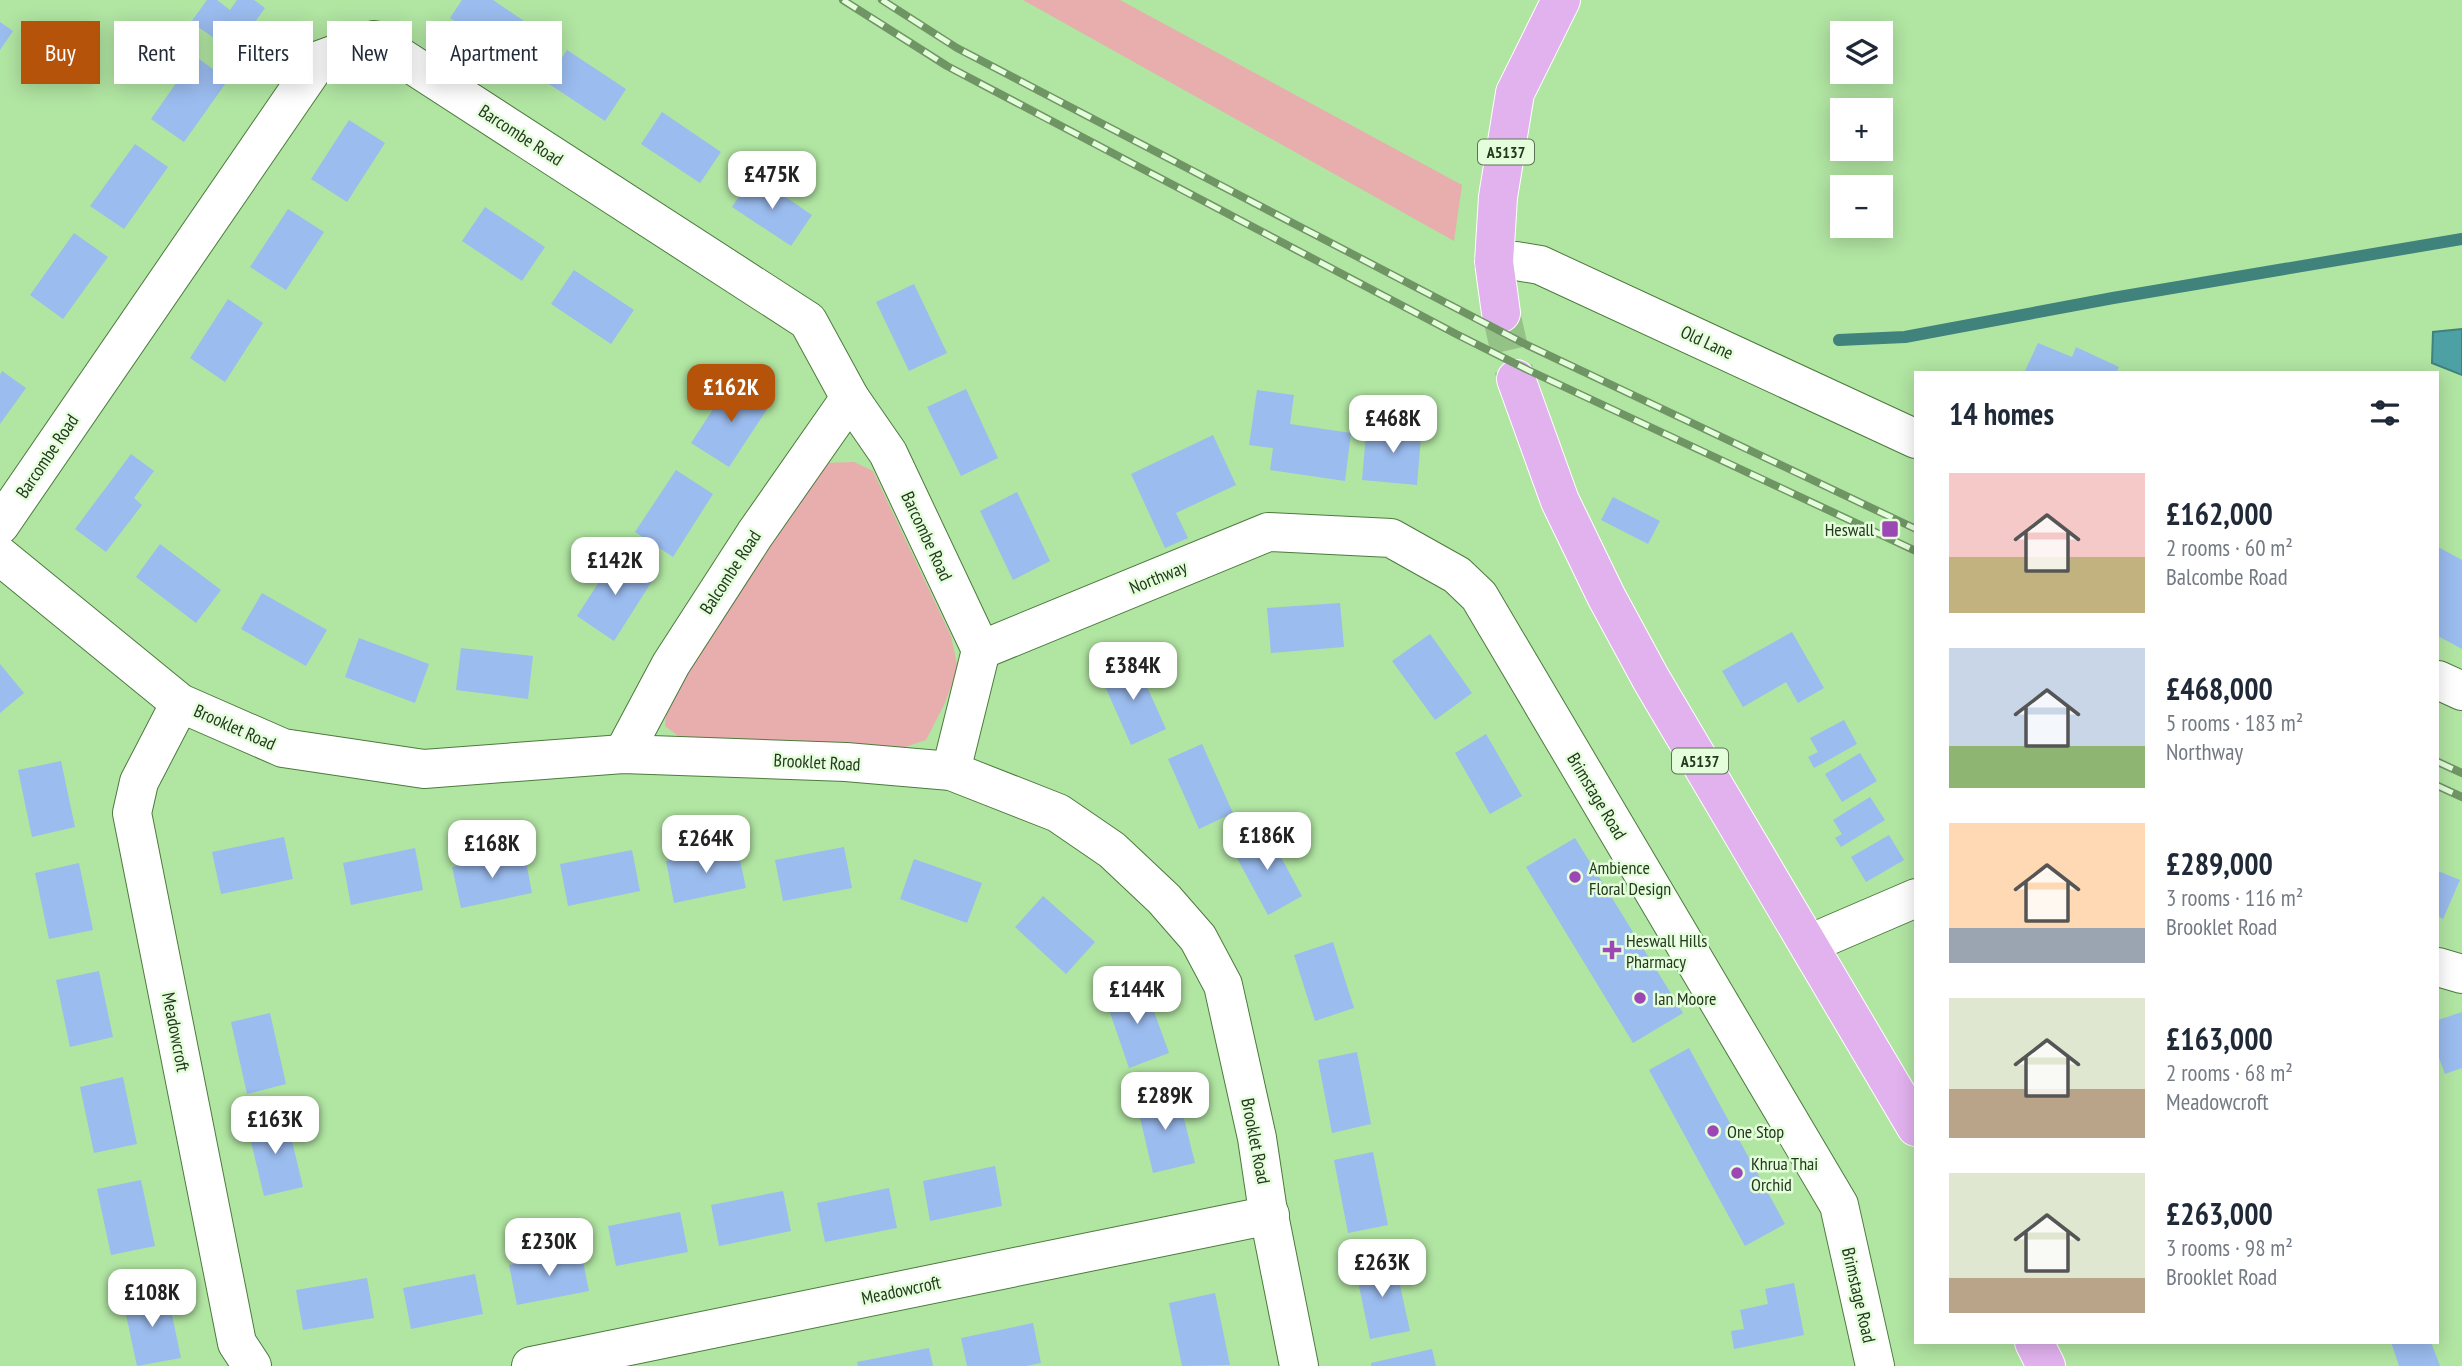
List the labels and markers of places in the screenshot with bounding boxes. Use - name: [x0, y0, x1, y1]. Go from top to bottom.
- pin: £475K: [723, 152, 821, 211]
- pin: £162K: [682, 364, 780, 424]
- pin: £468K: [1344, 396, 1442, 455]
- place label: Heswall: [1825, 518, 1875, 541]
- marker: Heswall: [1880, 519, 1900, 539]
- pin: £142K: [566, 538, 664, 597]
- pin: £384K: [1084, 642, 1182, 702]
- pin: £186K: [1218, 812, 1316, 872]
- pin: £264K: [657, 816, 755, 875]
- pin: £168K: [443, 820, 541, 880]
- place label: Ambience Floral Design: [1589, 856, 1671, 900]
- marker: Ambience Floral Design: [1567, 869, 1583, 885]
- place label: Heswall Hills Pharmacy: [1626, 929, 1707, 973]
- marker: Heswall Hills Pharmacy: [1604, 942, 1620, 958]
- pin: £144K: [1088, 967, 1186, 1026]
- place label: Ian Moore: [1654, 987, 1717, 1010]
- marker: Ian Moore: [1632, 990, 1648, 1006]
- pin: £289K: [1116, 1072, 1214, 1132]
- pin: £163K: [226, 1096, 324, 1156]
- place label: One Stop: [1727, 1120, 1784, 1143]
- marker: One Stop: [1705, 1123, 1721, 1139]
- place label: Khrua Thai Orchid: [1751, 1152, 1818, 1196]
- marker: Khrua Thai Orchid: [1729, 1165, 1745, 1181]
- pin: £230K: [500, 1218, 598, 1278]
- pin: £263K: [1333, 1240, 1431, 1299]
- pin: £108K: [103, 1270, 201, 1329]

